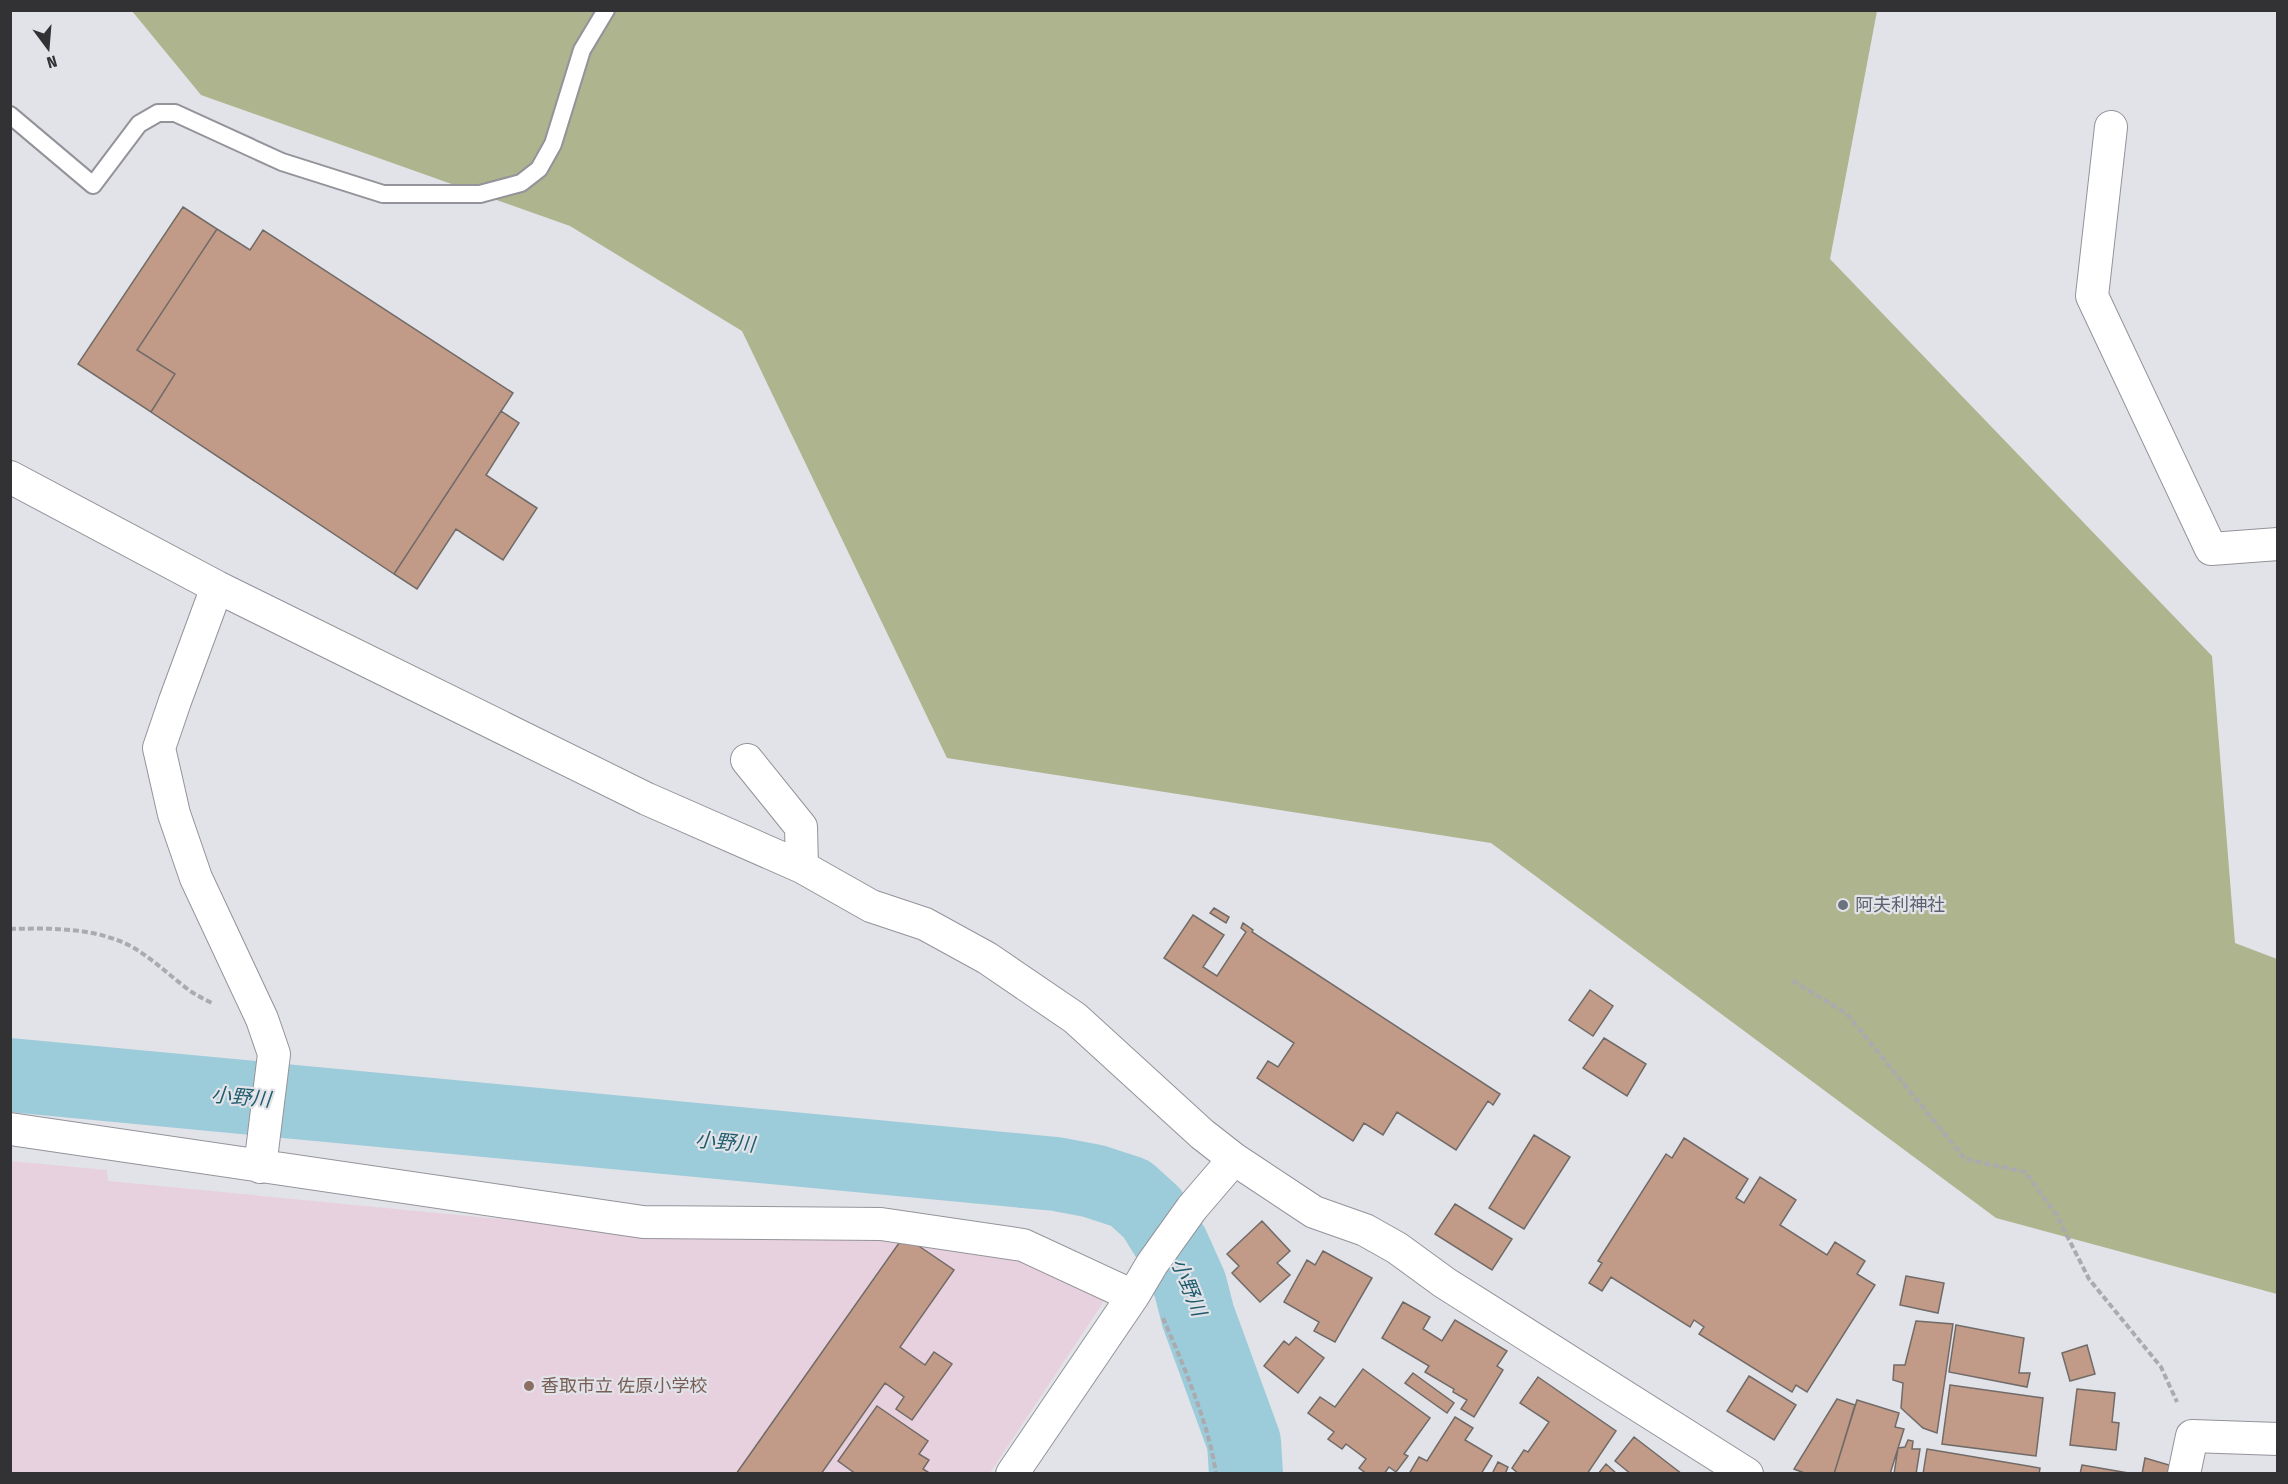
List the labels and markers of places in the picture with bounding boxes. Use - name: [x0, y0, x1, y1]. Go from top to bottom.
- place label: 阿夫利神社: [1855, 894, 1945, 916]
- marker: 阿夫利神社: [1836, 898, 1850, 912]
- place label: 香取市立 佐原小学校: [541, 1375, 707, 1397]
- marker: 香取市立 佐原小学校: [522, 1379, 536, 1393]

